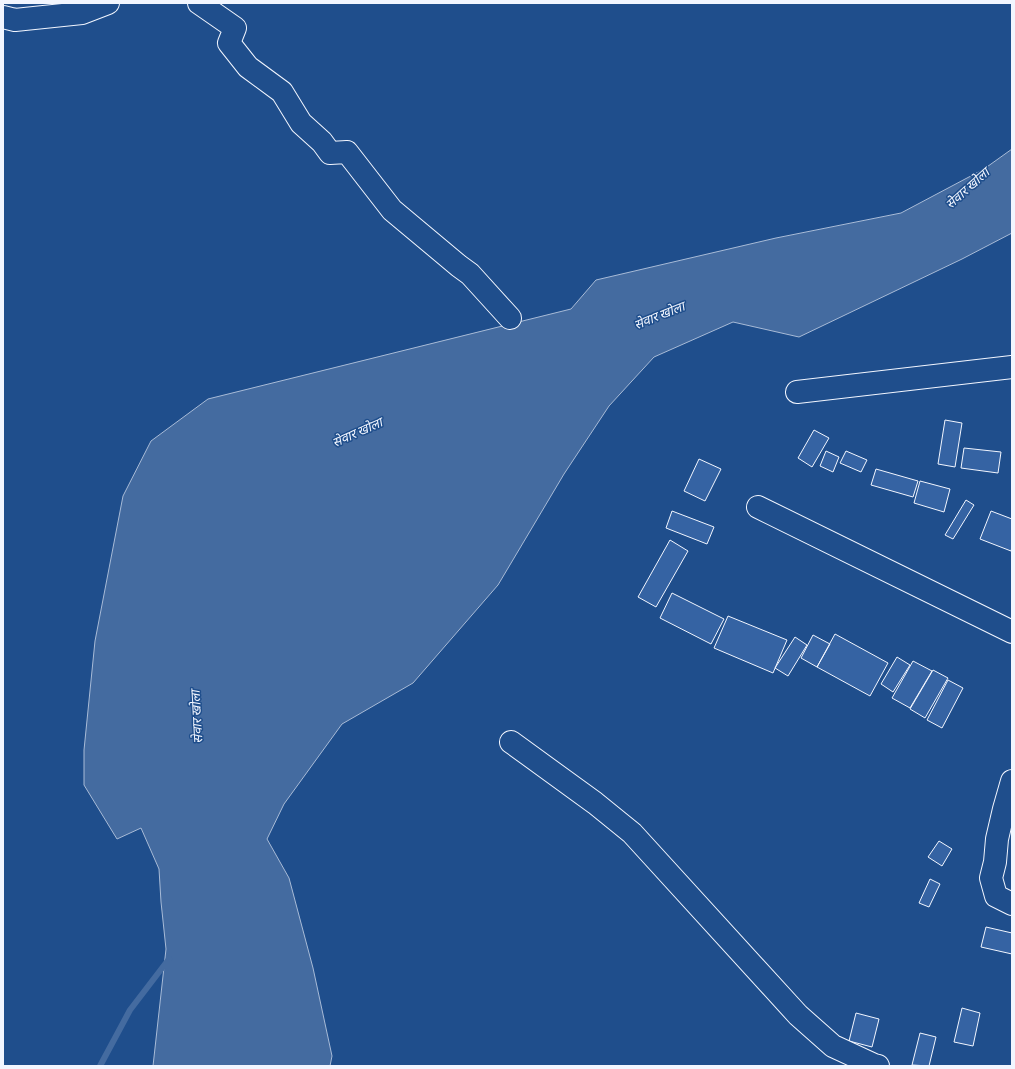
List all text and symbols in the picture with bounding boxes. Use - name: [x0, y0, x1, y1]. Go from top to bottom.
- water label: सेवार खोला: [942, 162, 994, 212]
- water label: सेवार खोला: [631, 297, 689, 332]
- water label: सेवार खोला: [329, 413, 387, 450]
- water label: सेवार खोला: [186, 687, 205, 744]

